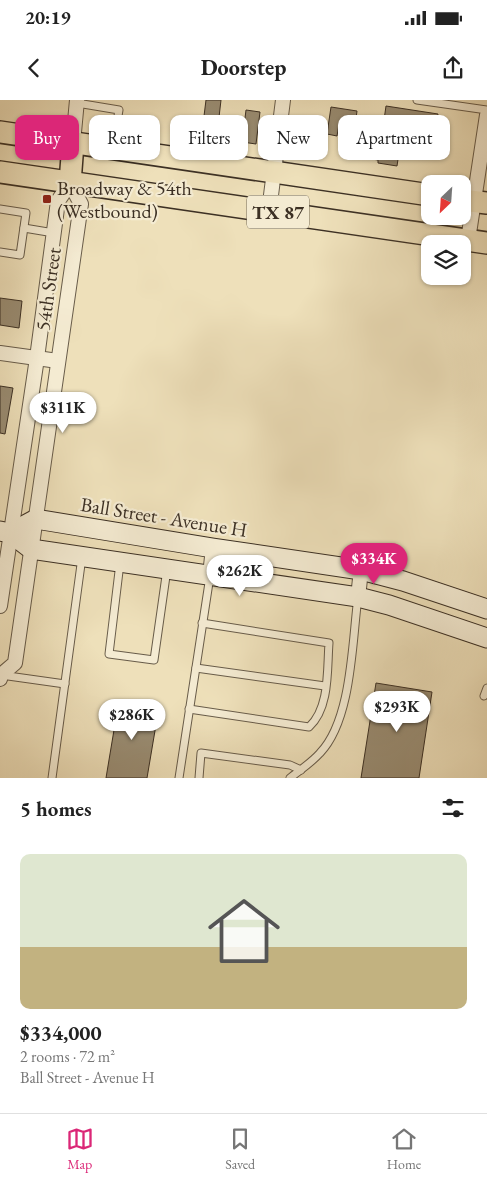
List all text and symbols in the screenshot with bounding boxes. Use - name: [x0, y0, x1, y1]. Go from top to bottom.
- text: 20:19: [25, 5, 71, 30]
- text: Doorstep: [201, 53, 286, 82]
- icon: back: [20, 54, 48, 82]
- icon: share: [439, 54, 467, 82]
- chip: Buy: [15, 115, 79, 160]
- chip: Rent: [89, 115, 160, 160]
- chip: Filters: [170, 115, 248, 160]
- chip: New: [258, 115, 328, 160]
- chip: Apartment: [338, 115, 450, 160]
- place label: Broadway & 54th (Westbound): [57, 175, 192, 224]
- north arrow: [421, 175, 471, 225]
- map controls: [421, 175, 471, 285]
- marker: Broadway & 54th (Westbound): [41, 193, 53, 205]
- road number: TX 87: [247, 195, 309, 228]
- button: layers: [421, 235, 471, 285]
- street label: 54th Street: [29, 245, 67, 332]
- pin: $311K: [28, 392, 98, 434]
- text: $311K: [41, 397, 85, 418]
- street label: Ball Street - Avenue H: [79, 491, 249, 543]
- pin: $334K: [339, 542, 409, 585]
- text: $334K: [352, 548, 396, 569]
- pin: $262K: [205, 554, 275, 597]
- text: $262K: [218, 560, 262, 581]
- pin: $293K: [362, 690, 432, 733]
- text: $293K: [375, 696, 419, 717]
- pin: $286K: [97, 698, 167, 741]
- text: $286K: [110, 704, 154, 725]
- icon: filters: [439, 794, 467, 822]
- text: 5 homes: [20, 795, 92, 822]
- icon: home: [199, 886, 289, 976]
- text: $334,000: [20, 1019, 102, 1046]
- text: 2 rooms · 72 m²: [20, 1046, 115, 1067]
- text: Ball Street - Avenue H: [20, 1067, 155, 1088]
- tab: Map: [66, 1125, 94, 1173]
- tab: Saved: [225, 1125, 255, 1173]
- tab: Home: [387, 1125, 421, 1173]

